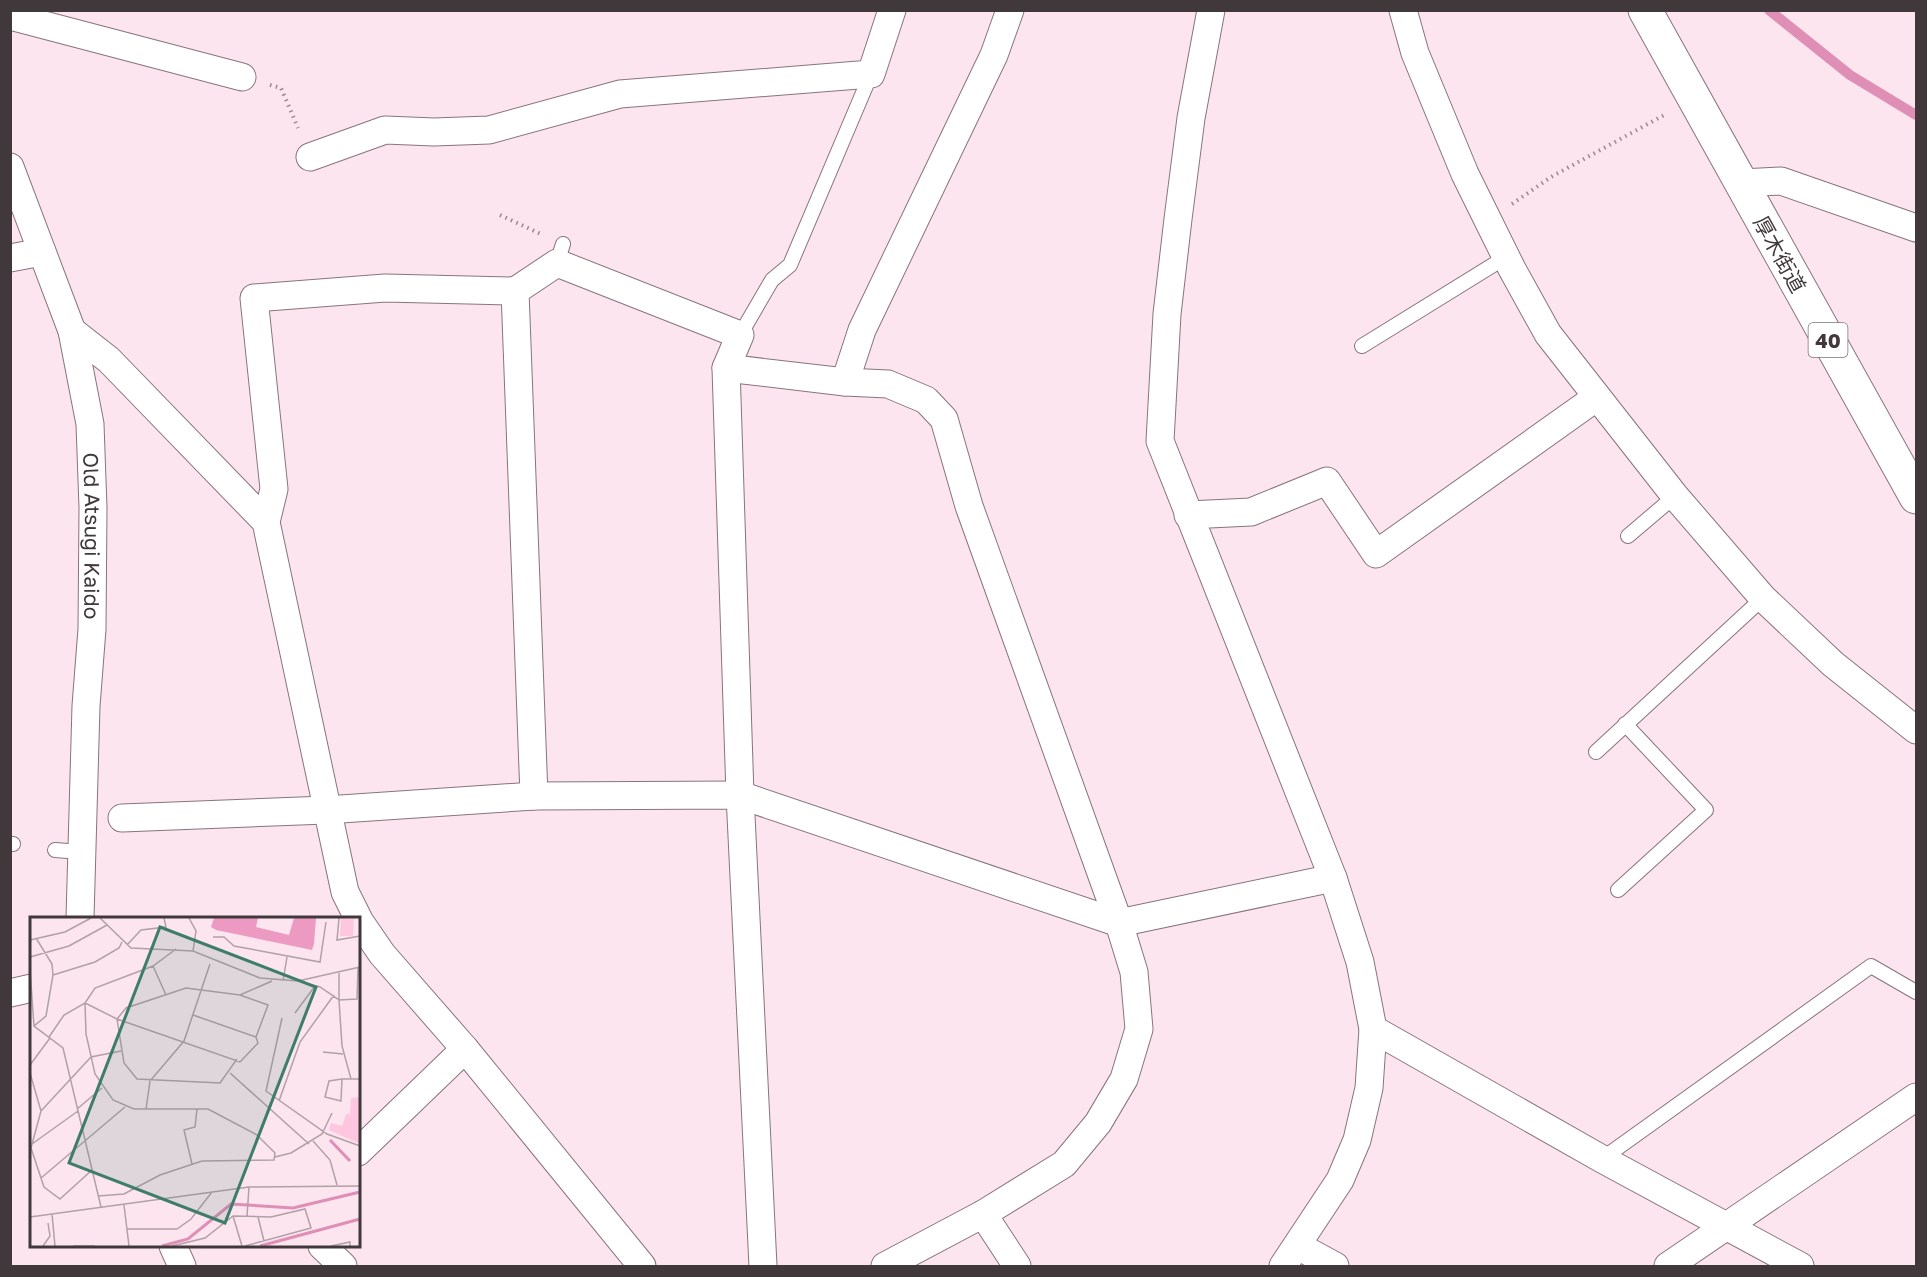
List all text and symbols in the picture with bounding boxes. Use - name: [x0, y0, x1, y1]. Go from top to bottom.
- street label: 厚木街道: [1748, 211, 1812, 297]
- road number: 40: [1808, 323, 1848, 357]
- street label: Old Atsugi Kaido: [78, 452, 106, 619]
- inset map: [30, 917, 360, 1247]

